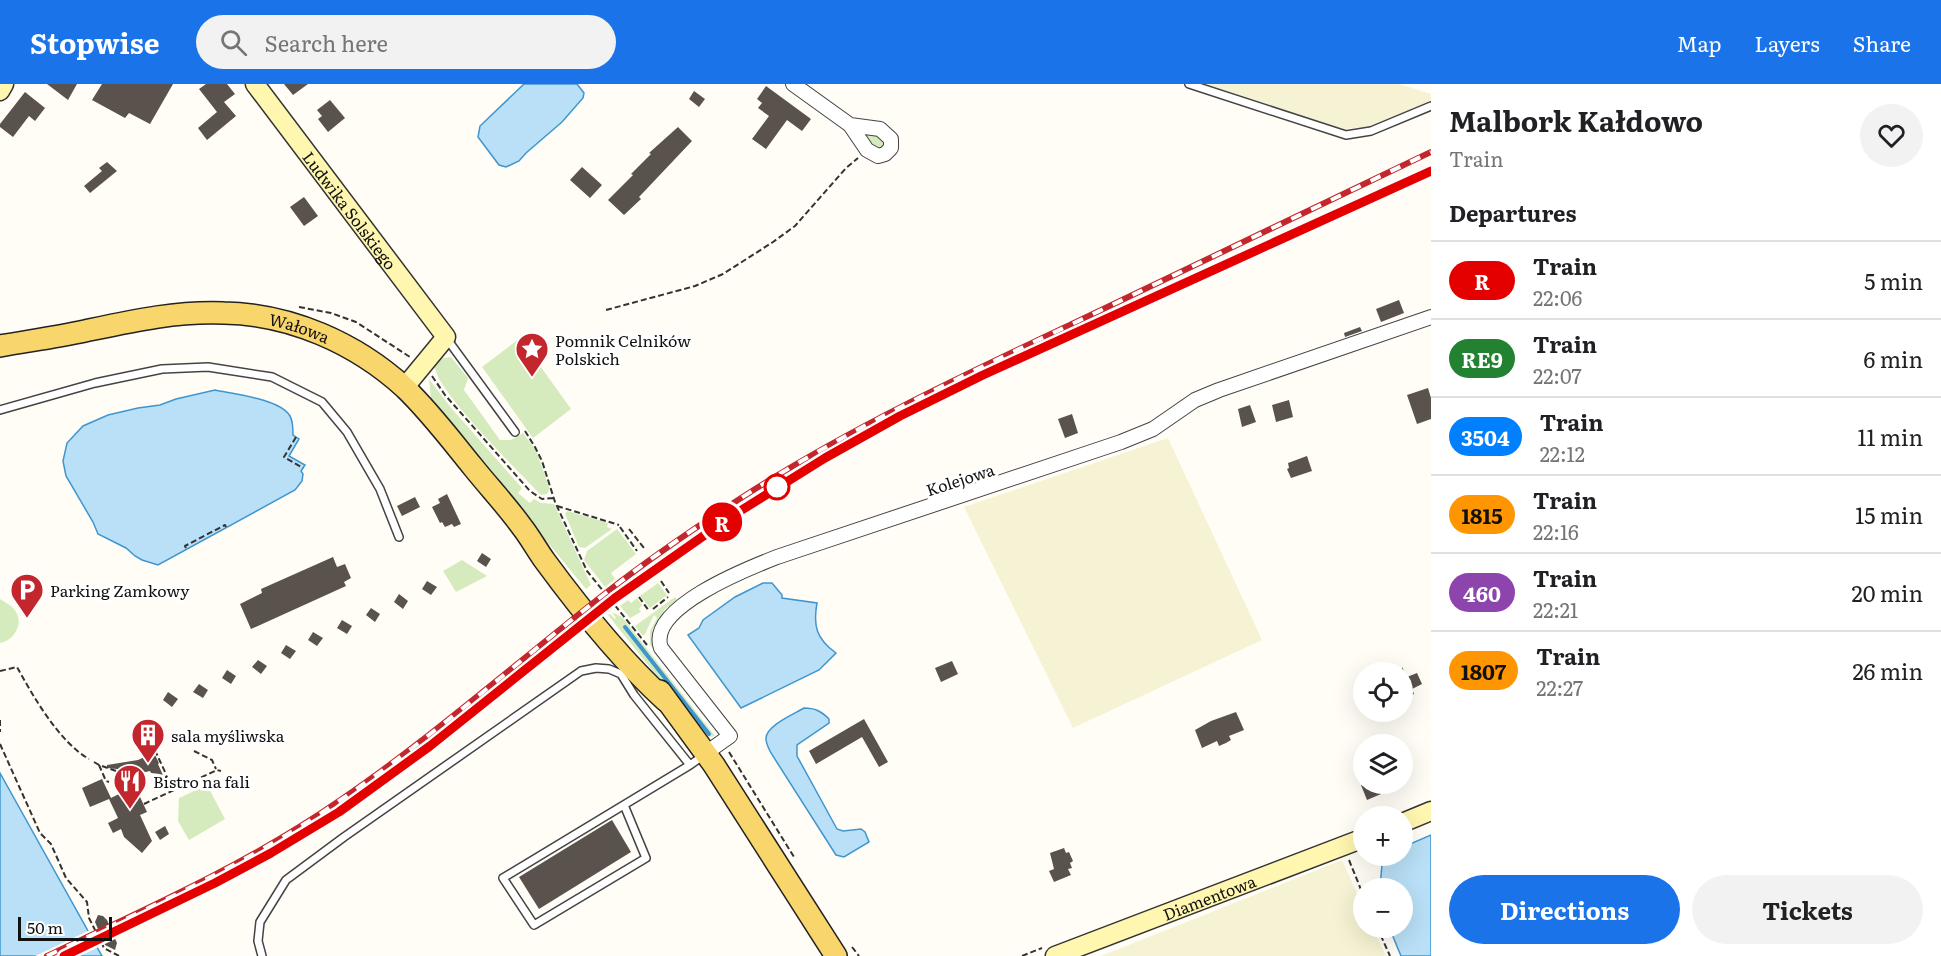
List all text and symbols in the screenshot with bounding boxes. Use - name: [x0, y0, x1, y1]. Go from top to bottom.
- search box: [196, 15, 616, 69]
- text: Stopwise: [30, 21, 160, 63]
- icon: search: [217, 26, 250, 59]
- text: Search here: [265, 26, 388, 59]
- text: Map: [1677, 27, 1722, 58]
- text: Layers: [1755, 27, 1820, 58]
- text: Share: [1853, 27, 1911, 58]
- text: Malbork Kałdowo: [1449, 99, 1703, 141]
- button: heart: [1860, 104, 1923, 167]
- text: Train: [1449, 143, 1503, 173]
- street label: Ludwika Solskiego: [298, 146, 403, 274]
- text: Departures: [1449, 196, 1576, 229]
- text: Train: [1533, 249, 1597, 282]
- text: 5 min: [1864, 264, 1923, 297]
- text: R: [1474, 265, 1490, 296]
- text: 22:06: [1533, 282, 1582, 312]
- street label: Wałowa: [267, 306, 334, 349]
- text: Train: [1533, 327, 1597, 360]
- place label: Pomnik Celników Polskich: [555, 328, 691, 370]
- place icon: Pomnik Celników Polskich: [514, 331, 550, 378]
- text: 6 min: [1864, 342, 1923, 375]
- text: RE9: [1461, 343, 1503, 374]
- text: 22:07: [1533, 360, 1582, 390]
- text: Train: [1540, 405, 1604, 438]
- text: 11 min: [1857, 420, 1923, 453]
- text: 3504: [1461, 421, 1510, 452]
- text: 22:12: [1540, 438, 1585, 468]
- street label: Kolejowa: [923, 457, 998, 501]
- unlabelled marker: [764, 474, 790, 500]
- text: Train: [1533, 483, 1597, 516]
- text: 15 min: [1855, 498, 1923, 531]
- text: 1815: [1461, 499, 1503, 530]
- line badge: R: [702, 502, 742, 542]
- text: R: [714, 507, 730, 538]
- text: 22:16: [1533, 516, 1579, 546]
- text: Train: [1533, 561, 1597, 594]
- parking icon: Parking Zamkowy: [9, 572, 45, 619]
- text: 20 min: [1851, 576, 1923, 609]
- text: 460: [1463, 577, 1501, 608]
- place label: Parking Zamkowy: [50, 578, 190, 602]
- text: 22:21: [1533, 594, 1578, 624]
- text: Train: [1536, 639, 1600, 672]
- text: 26 min: [1852, 654, 1923, 687]
- text: 1807: [1461, 655, 1506, 686]
- map controls: [1353, 662, 1413, 938]
- button: locate: [1353, 662, 1413, 722]
- text: 22:27: [1536, 672, 1583, 702]
- building icon: sala myśliwska: [130, 717, 166, 764]
- place label: sala myśliwska: [171, 723, 285, 747]
- button: layers: [1353, 734, 1413, 794]
- restaurant icon: Bistro na fali: [112, 763, 148, 810]
- place label: Bistro na fali: [153, 769, 250, 793]
- button: +: [1353, 806, 1413, 866]
- street label: Diamentowa: [1159, 868, 1259, 926]
- button: Directions: [1449, 875, 1680, 944]
- button: Tickets: [1692, 875, 1923, 944]
- button: −: [1353, 878, 1413, 938]
- scale bar: [18, 914, 112, 942]
- text: 50 m: [27, 915, 63, 939]

